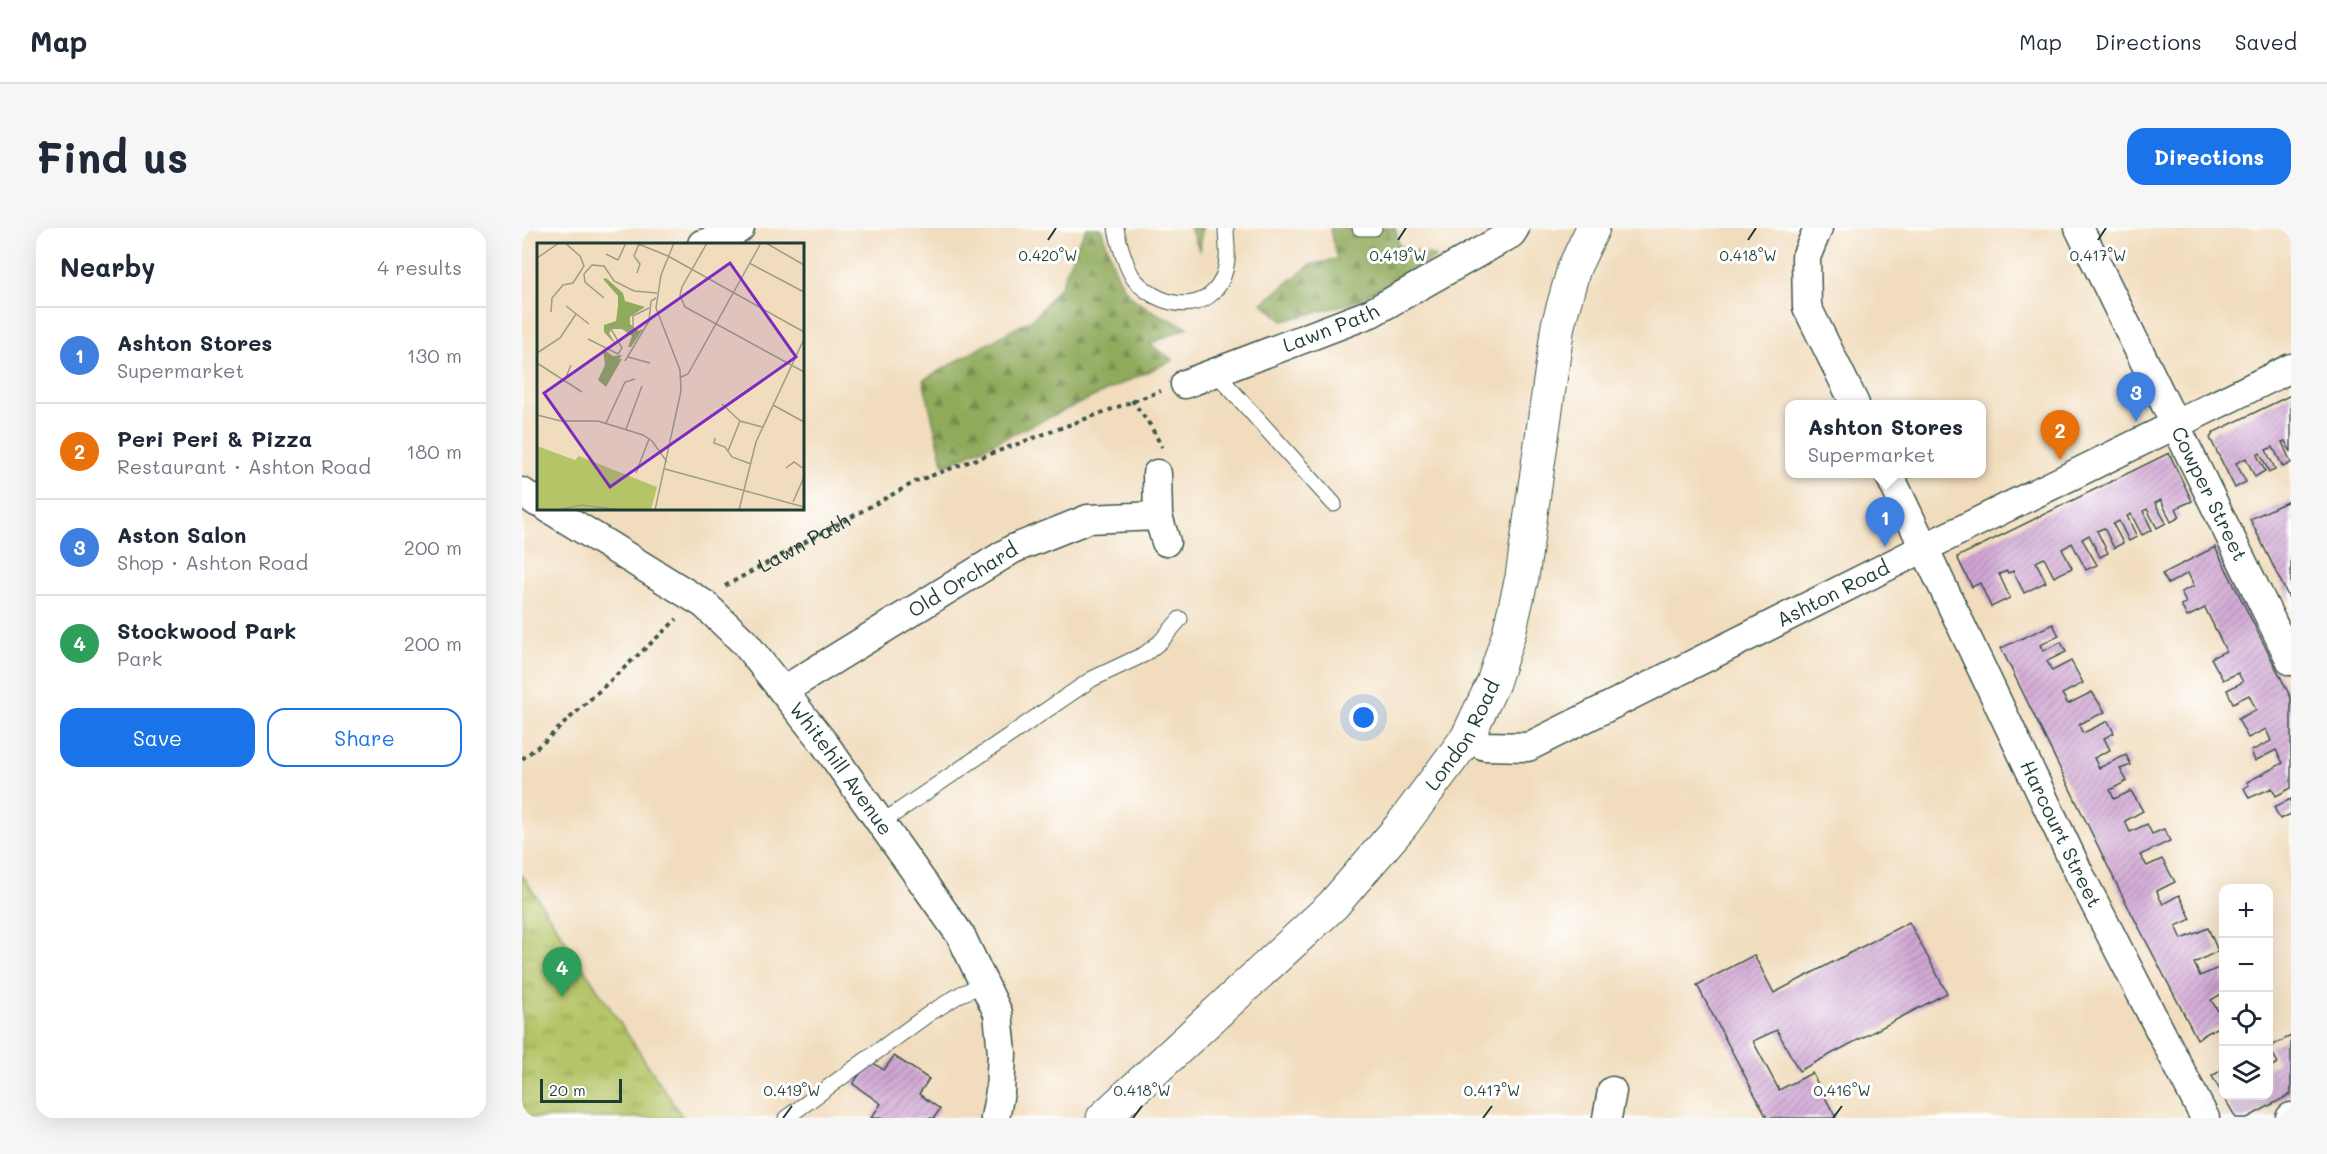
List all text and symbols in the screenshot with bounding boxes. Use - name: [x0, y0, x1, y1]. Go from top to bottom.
- text: Map: [30, 23, 87, 59]
- text: Map: [2019, 28, 2062, 55]
- text: Directions: [2095, 28, 2202, 55]
- text: Saved: [2235, 28, 2297, 55]
- button: Directions: [2127, 128, 2291, 185]
- text: Find us: [36, 129, 188, 184]
- inset map: [537, 243, 804, 510]
- text: 0.420°W: [1018, 245, 1078, 265]
- text: 0.419°W: [1369, 245, 1427, 265]
- text: 0.418°W: [1719, 245, 1777, 265]
- text: 0.417°W: [2070, 245, 2126, 265]
- text: Nearby: [60, 250, 155, 284]
- text: 4 results: [377, 254, 462, 280]
- street label: Lawn Path: [1279, 297, 1383, 358]
- text: Ashton Stores: [117, 328, 272, 357]
- text: 1: [75, 342, 84, 368]
- text: 130 m: [407, 342, 462, 368]
- text: Supermarket: [117, 357, 244, 383]
- pin: 3: [2116, 372, 2156, 422]
- popup: [1785, 400, 1986, 478]
- pin: 2: [2040, 410, 2080, 460]
- text: Ashton Stores: [1808, 412, 1963, 441]
- street label: Cowper Street: [2166, 422, 2254, 565]
- text: Peri Peri & Pizza: [117, 424, 312, 453]
- text: 2: [74, 438, 85, 464]
- text: 180 m: [406, 438, 462, 464]
- text: Supermarket: [1808, 441, 1935, 467]
- text: Restaurant · Ashton Road: [117, 453, 371, 479]
- pin: 1: [1866, 498, 1904, 547]
- street label: Lawn Path: [753, 506, 854, 578]
- text: Aston Salon: [117, 520, 246, 549]
- text: 3: [74, 534, 86, 560]
- text: 200 m: [404, 534, 462, 560]
- street label: Old Orchard: [903, 535, 1022, 623]
- text: Shop · Ashton Road: [117, 549, 308, 575]
- street label: Ashton Road: [1772, 554, 1893, 632]
- text: Stockwood Park: [117, 616, 296, 645]
- text: 4: [73, 630, 86, 656]
- text: 200 m: [404, 630, 462, 656]
- text: Park: [117, 645, 162, 671]
- street label: London Road: [1418, 675, 1505, 795]
- street label: Whitehill Avenue: [784, 696, 899, 840]
- your location: [1349, 703, 1378, 732]
- button: Save: [60, 708, 255, 767]
- button: Share: [267, 708, 462, 767]
- street label: Harcourt Street: [2015, 756, 2108, 912]
- map controls: [2219, 884, 2273, 1100]
- button: +: [2219, 884, 2273, 938]
- button: −: [2219, 938, 2273, 992]
- pin: 4: [542, 948, 582, 997]
- button: locate: [2219, 992, 2273, 1046]
- button: layers: [2219, 1046, 2273, 1100]
- scale bar: [540, 1076, 622, 1104]
- text: 20 m: [549, 1079, 586, 1100]
- text: 0.419°W: [763, 1080, 821, 1100]
- text: 0.418°W: [1113, 1080, 1171, 1100]
- text: 0.417°W: [1464, 1080, 1520, 1100]
- text: 0.416°W: [1813, 1080, 1871, 1100]

